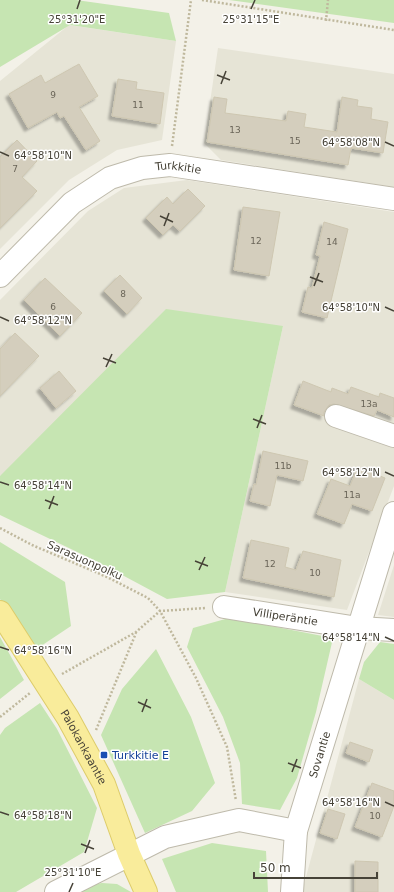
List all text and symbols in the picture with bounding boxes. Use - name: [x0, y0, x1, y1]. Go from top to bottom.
- text: 25°31'20"E: [49, 14, 105, 25]
- text: 25°31'15"E: [223, 14, 279, 25]
- house number: 9: [50, 90, 56, 100]
- house number: 11: [132, 100, 144, 110]
- house number: 13: [229, 125, 241, 135]
- house number: 15: [289, 136, 301, 146]
- text: 64°58'08"N: [322, 137, 380, 148]
- text: 64°58'10"N: [14, 150, 72, 161]
- street label: Turkkitie: [153, 159, 202, 177]
- house number: 7: [12, 164, 18, 174]
- house number: 12: [250, 236, 262, 246]
- house number: 14: [326, 237, 338, 247]
- house number: 8: [120, 289, 126, 299]
- house number: 6: [50, 302, 56, 312]
- text: 64°58'10"N: [322, 302, 380, 313]
- text: 64°58'12"N: [14, 315, 72, 326]
- house number: 13a: [361, 399, 377, 409]
- house number: 11b: [274, 461, 292, 471]
- text: 64°58'12"N: [322, 467, 380, 478]
- text: 64°58'14"N: [14, 480, 72, 491]
- house number: 11a: [344, 490, 360, 500]
- street label: Sarasuonpolku: [45, 538, 125, 583]
- house number: 12: [264, 559, 276, 569]
- house number: 10: [309, 568, 321, 578]
- street label: Villiperäntie: [252, 606, 319, 629]
- text: 64°58'14"N: [322, 632, 380, 643]
- text: 64°58'16"N: [14, 645, 72, 656]
- street label: Palokankaantie: [57, 707, 109, 787]
- street label: Sovantie: [307, 730, 333, 780]
- place label: Turkkitie E: [111, 749, 169, 762]
- marker: Turkkitie E: [99, 750, 109, 760]
- text: 64°58'16"N: [322, 797, 380, 808]
- text: 64°58'18"N: [14, 810, 72, 821]
- house number: 10: [369, 811, 381, 821]
- scale bar: [254, 854, 377, 880]
- text: 50 m: [260, 861, 291, 875]
- text: 25°31'10"E: [45, 867, 101, 878]

